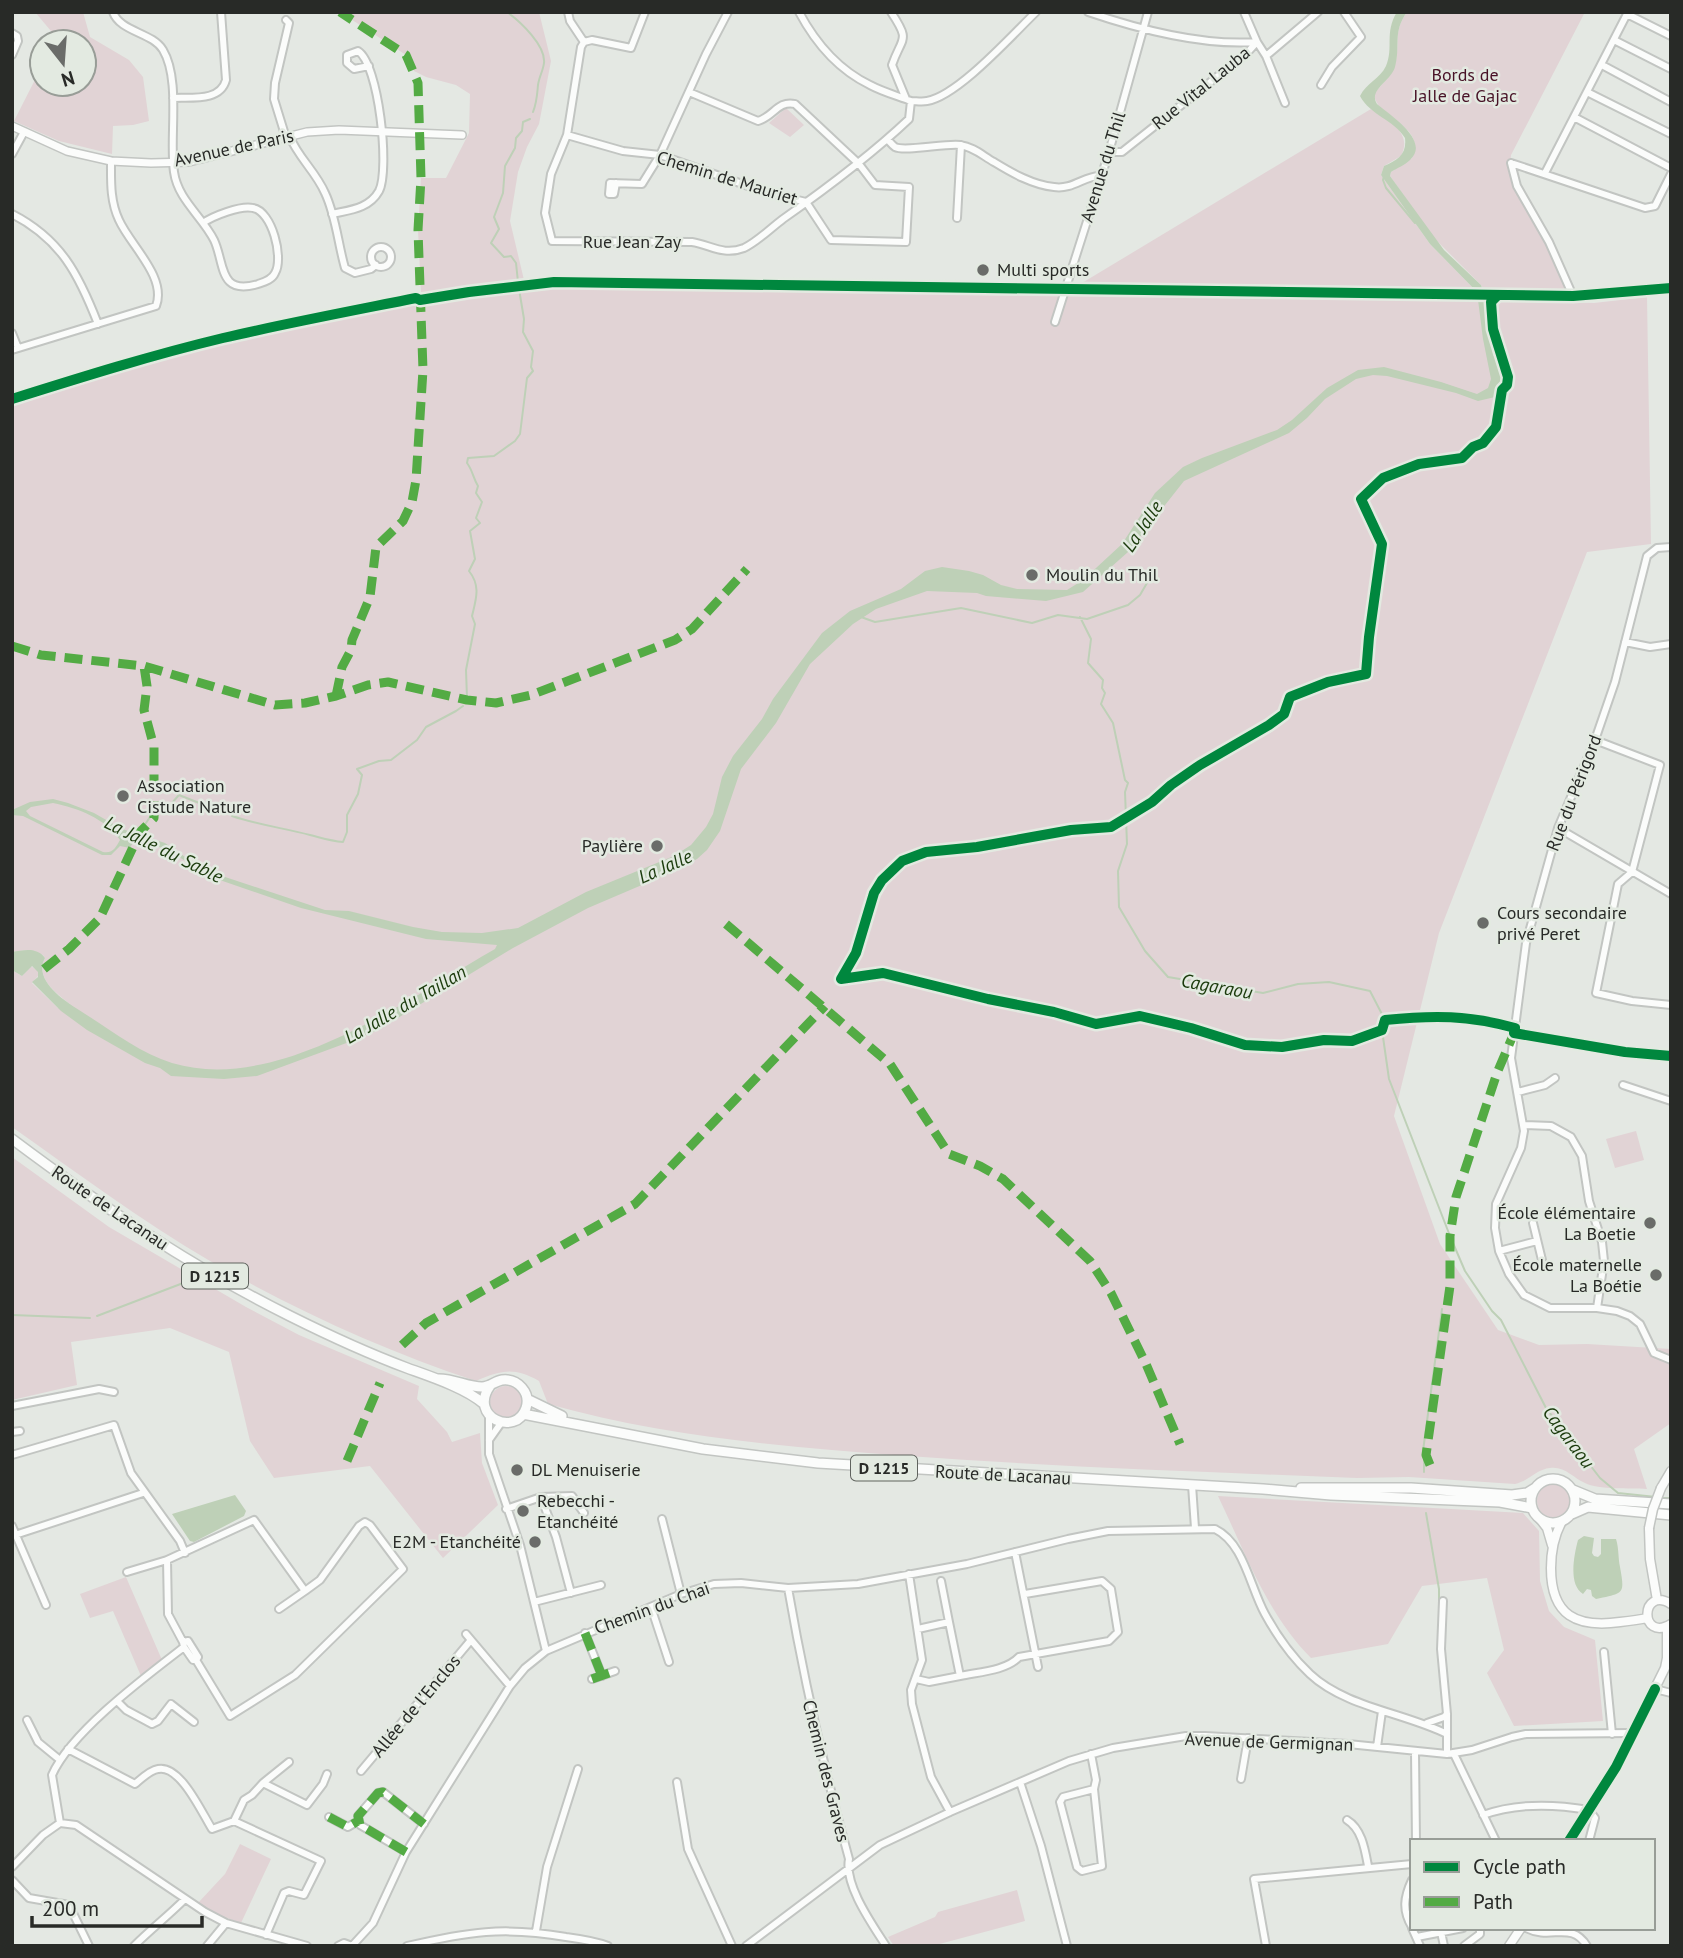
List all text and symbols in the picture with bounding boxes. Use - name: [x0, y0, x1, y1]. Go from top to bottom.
- north arrow: [28, 28, 98, 98]
- street label: Rue Vital Lauba: [1147, 41, 1255, 134]
- park label: Bords de Jalle de Gajac: [1412, 63, 1517, 107]
- text: N: [58, 66, 77, 93]
- street label: Avenue du Thil: [1075, 108, 1130, 225]
- street label: Avenue de Paris: [172, 124, 296, 171]
- street label: Chemin de Mauriet: [654, 145, 800, 210]
- street label: Rue Jean Zay: [583, 230, 682, 253]
- place label: Multi sports: [997, 258, 1089, 281]
- marker: Multi sports: [975, 262, 991, 278]
- water label: La Jalle: [1116, 496, 1168, 556]
- place label: Moulin du Thil: [1046, 563, 1159, 586]
- marker: Moulin du Thil: [1024, 567, 1040, 583]
- street label: Rue du Périgord: [1541, 731, 1606, 854]
- place label: Association Cistude Nature: [137, 774, 251, 818]
- marker: Association Cistude Nature: [115, 788, 131, 804]
- water label: La Jalle du Sable: [101, 810, 227, 888]
- place label: Paylière: [582, 834, 643, 857]
- marker: Paylière: [649, 838, 665, 854]
- water label: La Jalle: [634, 843, 696, 888]
- place label: Cours secondaire privé Peret: [1497, 901, 1627, 945]
- marker: Cours secondaire privé Peret: [1475, 915, 1491, 931]
- water label: La Jalle du Taillan: [340, 959, 470, 1049]
- water label: Cagaraou: [1179, 968, 1255, 1004]
- street label: Route de Lacanau: [47, 1160, 173, 1255]
- place label: École élémentaire La Boetie: [1498, 1201, 1636, 1245]
- marker: École élémentaire La Boetie: [1642, 1215, 1658, 1231]
- place label: École maternelle La Boétie: [1512, 1253, 1642, 1297]
- road number: D 1215: [182, 1264, 248, 1288]
- marker: École maternelle La Boétie: [1648, 1267, 1664, 1283]
- water label: Cagaraou: [1538, 1401, 1601, 1473]
- road number: D 1215: [851, 1456, 917, 1480]
- place label: DL Menuiserie: [531, 1458, 641, 1481]
- street label: Route de Lacanau: [934, 1459, 1072, 1490]
- marker: DL Menuiserie: [509, 1462, 525, 1478]
- place label: Rebecchi - Etanchéité: [537, 1489, 619, 1533]
- marker: Rebecchi - Etanchéité: [515, 1503, 531, 1519]
- place label: E2M - Etanchéité: [393, 1530, 521, 1553]
- marker: E2M - Etanchéité: [527, 1534, 543, 1550]
- street label: Chemin du Chai: [591, 1576, 713, 1639]
- street label: Allée de l'Enclos: [366, 1650, 465, 1762]
- street label: Chemin des Graves: [798, 1697, 855, 1844]
- street label: Avenue de Germignan: [1184, 1727, 1354, 1756]
- legend: [1410, 1839, 1655, 1930]
- text: Cycle path: [1473, 1853, 1566, 1880]
- scale bar: [32, 1884, 201, 1928]
- text: Path: [1473, 1888, 1513, 1915]
- text: 200 m: [42, 1895, 99, 1922]

